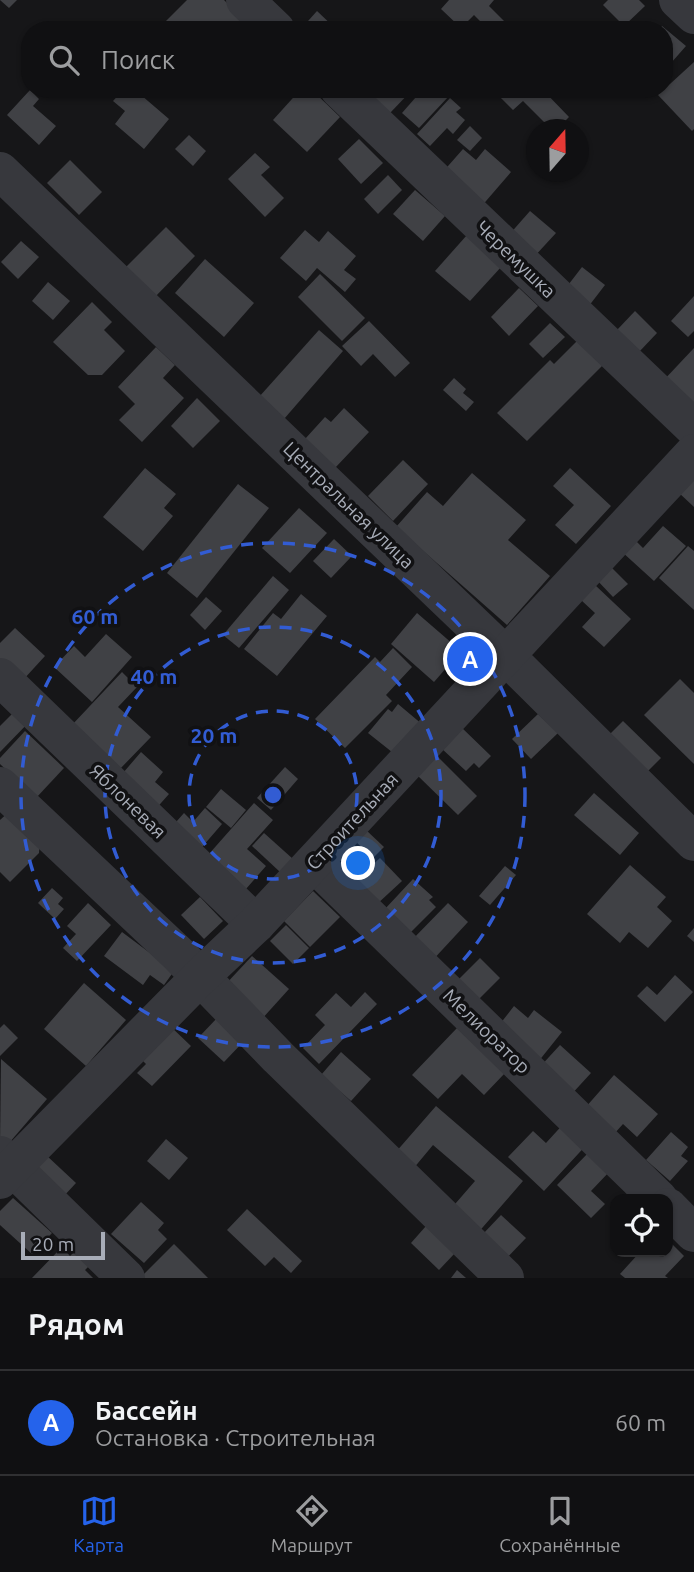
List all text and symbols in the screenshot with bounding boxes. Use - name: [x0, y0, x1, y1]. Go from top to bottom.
- search box: [21, 21, 673, 98]
- icon: search: [45, 41, 83, 79]
- text: Поиск: [101, 45, 175, 74]
- north arrow: [526, 119, 589, 182]
- street label: Черемушка: [472, 216, 560, 302]
- street label: Центральная улица: [279, 437, 419, 573]
- text: 60 m: [72, 604, 118, 628]
- pin: A: [447, 633, 493, 685]
- text: 40 m: [131, 664, 177, 688]
- text: 20 m: [191, 723, 237, 747]
- street label: Яблоневая: [85, 759, 171, 843]
- street label: Строительная: [302, 768, 402, 874]
- centre of rings: [261, 783, 285, 807]
- your location: [341, 846, 375, 880]
- street label: Мелиоратор: [439, 984, 535, 1078]
- map controls: [610, 1194, 673, 1257]
- button: locate: [610, 1194, 673, 1257]
- scale bar: [21, 1229, 105, 1261]
- text: 20 m: [32, 1233, 74, 1255]
- text: Рядом: [28, 1307, 124, 1341]
- text: Бассейн: [95, 1396, 198, 1425]
- text: A: [43, 1410, 59, 1435]
- text: 60 m: [615, 1410, 666, 1435]
- text: Остановка · Строительная: [95, 1425, 376, 1450]
- tab: Карта: [73, 1492, 124, 1556]
- tab: Маршрут: [271, 1492, 353, 1556]
- tab: Сохранённые: [499, 1492, 621, 1556]

